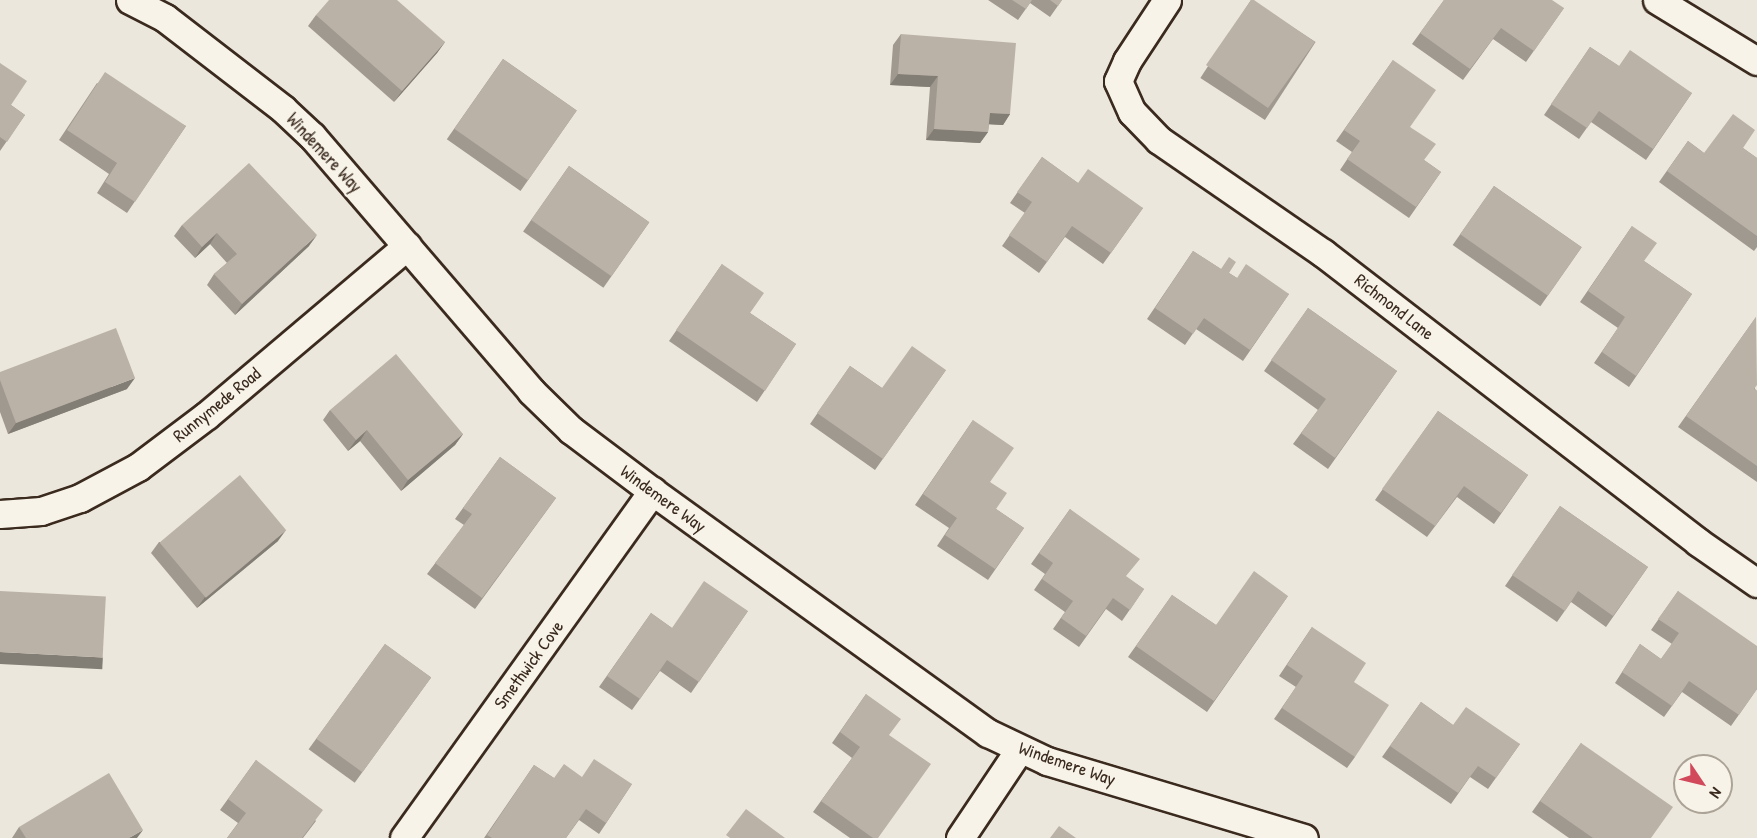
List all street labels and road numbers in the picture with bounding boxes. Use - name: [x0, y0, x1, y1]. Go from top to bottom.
- street label: Windemere Way: [282, 109, 366, 197]
- street label: Richmond Lane: [1350, 269, 1438, 345]
- street label: Runnymede Road: [169, 363, 265, 447]
- street label: Windemere Way: [616, 461, 710, 537]
- street label: Smethwick Cove: [490, 617, 568, 713]
- street label: Windemere Way: [1016, 737, 1118, 791]

